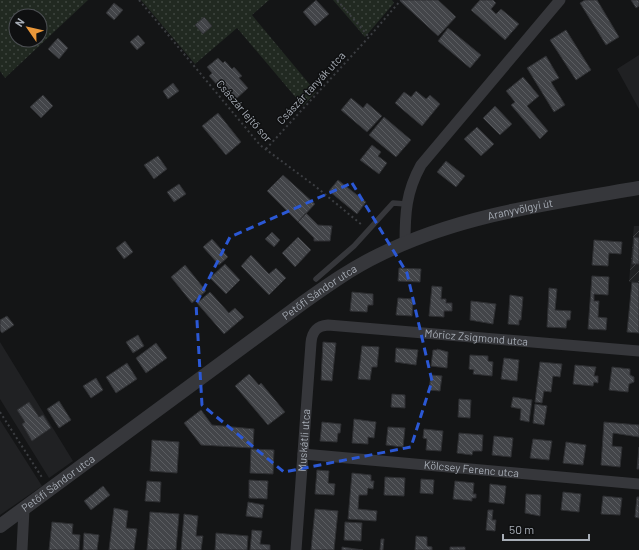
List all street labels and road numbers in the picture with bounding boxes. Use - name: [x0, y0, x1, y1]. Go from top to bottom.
- street label: Császár tanyák utca: [274, 49, 348, 127]
- street label: Császár lejtő sor: [214, 77, 275, 144]
- street label: Aranyvölgyi út: [486, 196, 554, 222]
- street label: Petőfi Sándor utca: [279, 261, 359, 322]
- street label: Móricz Zsigmond utca: [424, 326, 529, 348]
- street label: Muskátli utca: [295, 408, 312, 472]
- street label: Petőfi Sándor utca: [18, 452, 97, 514]
- street label: Kölcsey Ferenc utca: [423, 458, 519, 479]

